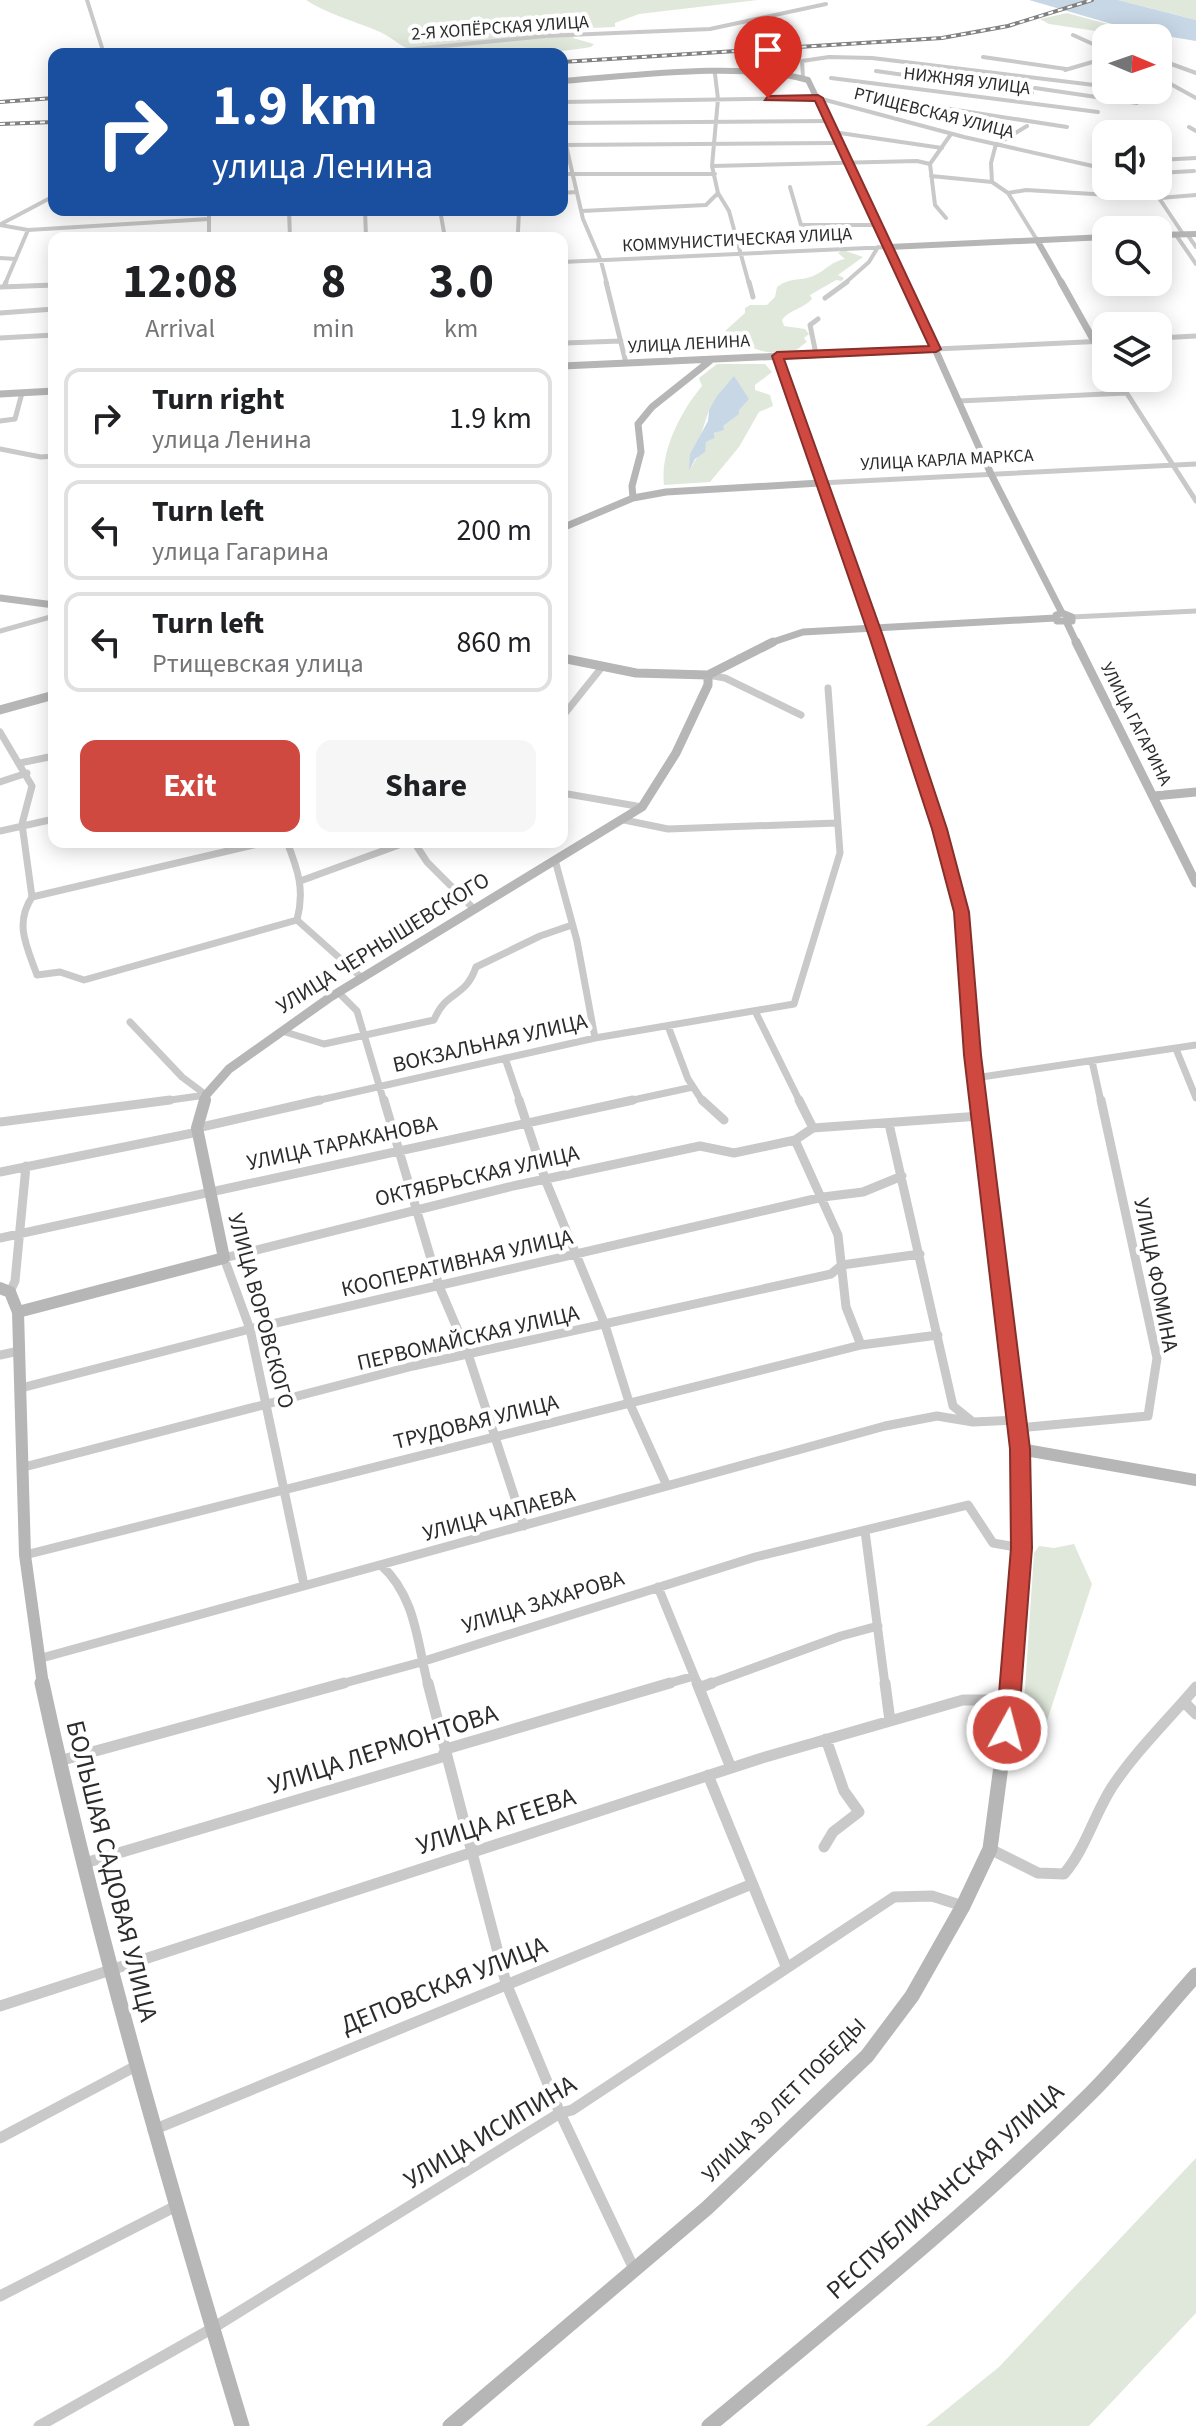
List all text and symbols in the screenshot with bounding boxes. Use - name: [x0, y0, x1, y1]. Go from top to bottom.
- street label: 2-Я ХОПЁРСКАЯ УЛИЦА: [411, 9, 590, 47]
- pin: [734, 16, 802, 98]
- north arrow: [1092, 24, 1172, 104]
- map controls: [1092, 24, 1172, 392]
- icon: arrive: [746, 28, 790, 72]
- street label: НИЖНЯЯ УЛИЦА: [902, 61, 1032, 101]
- text: 1.9 km: [212, 67, 378, 146]
- icon: right: [80, 80, 184, 184]
- street label: РТИЩЕВСКАЯ УЛИЦА: [851, 81, 1017, 145]
- button: sound: [1092, 120, 1172, 200]
- text: улица Ленина: [212, 141, 433, 192]
- button: search: [1092, 216, 1172, 296]
- street label: КОММУНИСТИЧЕСКАЯ УЛИЦА: [621, 221, 853, 259]
- text: 12:08: [122, 248, 238, 316]
- text: 8: [321, 248, 346, 316]
- text: 3.0: [429, 248, 494, 316]
- text: Arrival: [145, 310, 215, 347]
- text: min: [312, 310, 354, 347]
- text: km: [444, 310, 478, 347]
- button: layers: [1092, 312, 1172, 392]
- street label: УЛИЦА ЛЕНИНА: [627, 328, 751, 360]
- text: Turn right: [152, 378, 284, 421]
- icon: right: [84, 396, 128, 440]
- text: 1.9 km: [449, 397, 532, 440]
- text: улица Ленина: [152, 421, 312, 458]
- street label: УЛИЦА КАРЛА МАРКСА: [860, 443, 1034, 477]
- text: Turn left: [152, 490, 264, 533]
- icon: left: [84, 508, 128, 552]
- text: 200 m: [456, 509, 532, 552]
- text: улица Гагарина: [152, 533, 329, 570]
- text: Turn left: [152, 602, 264, 645]
- icon: left: [84, 620, 128, 664]
- text: 860 m: [456, 621, 532, 664]
- text: Ртищевская улица: [152, 645, 364, 682]
- street label: УЛИЦА ГАГАРИНА: [1094, 658, 1178, 790]
- button: Exit: [80, 740, 300, 832]
- button: Share: [316, 740, 536, 832]
- street label: УЛИЦА ЧЕРНЫШЕВСКОГО: [270, 864, 496, 1022]
- street label: ВОКЗАЛЬНАЯ УЛИЦА: [389, 1005, 591, 1081]
- street label: УЛИЦА ТАРАКАНОВА: [244, 1107, 440, 1179]
- street label: ОКТЯБРЬСКАЯ УЛИЦА: [372, 1137, 582, 1215]
- street label: УЛИЦА ФОМИНА: [1125, 1195, 1187, 1355]
- street label: УЛИЦА ВОРОВСКОГО: [220, 1210, 302, 1412]
- street label: КООПЕРАТИВНАЯ УЛИЦА: [338, 1221, 576, 1305]
- street label: ПЕРВОМАЙСКАЯ УЛИЦА: [354, 1297, 582, 1379]
- street label: ТРУДОВАЯ УЛИЦА: [390, 1386, 562, 1458]
- street label: УЛИЦА ЧАПАЕВА: [419, 1478, 579, 1550]
- street label: УЛИЦА ЗАХАРОВА: [458, 1562, 628, 1642]
- position arrow: [965, 1688, 1049, 1772]
- street label: УЛИЦА ЛЕРМОНТОВА: [264, 1694, 503, 1804]
- street label: БОЛЬШАЯ САДОВАЯ УЛИЦА: [57, 1717, 168, 2026]
- street label: УЛИЦА АГЕЕВА: [412, 1778, 581, 1864]
- street label: ДЕПОВСКАЯ УЛИЦА: [335, 1926, 554, 2043]
- street label: УЛИЦА 30 ЛЕТ ПОБЕДЫ: [694, 2010, 874, 2190]
- street label: УЛИЦА ИСИПИНА: [397, 2065, 584, 2198]
- street label: РЕСПУБЛИКАНСКАЯ УЛИЦА: [818, 2073, 1073, 2308]

